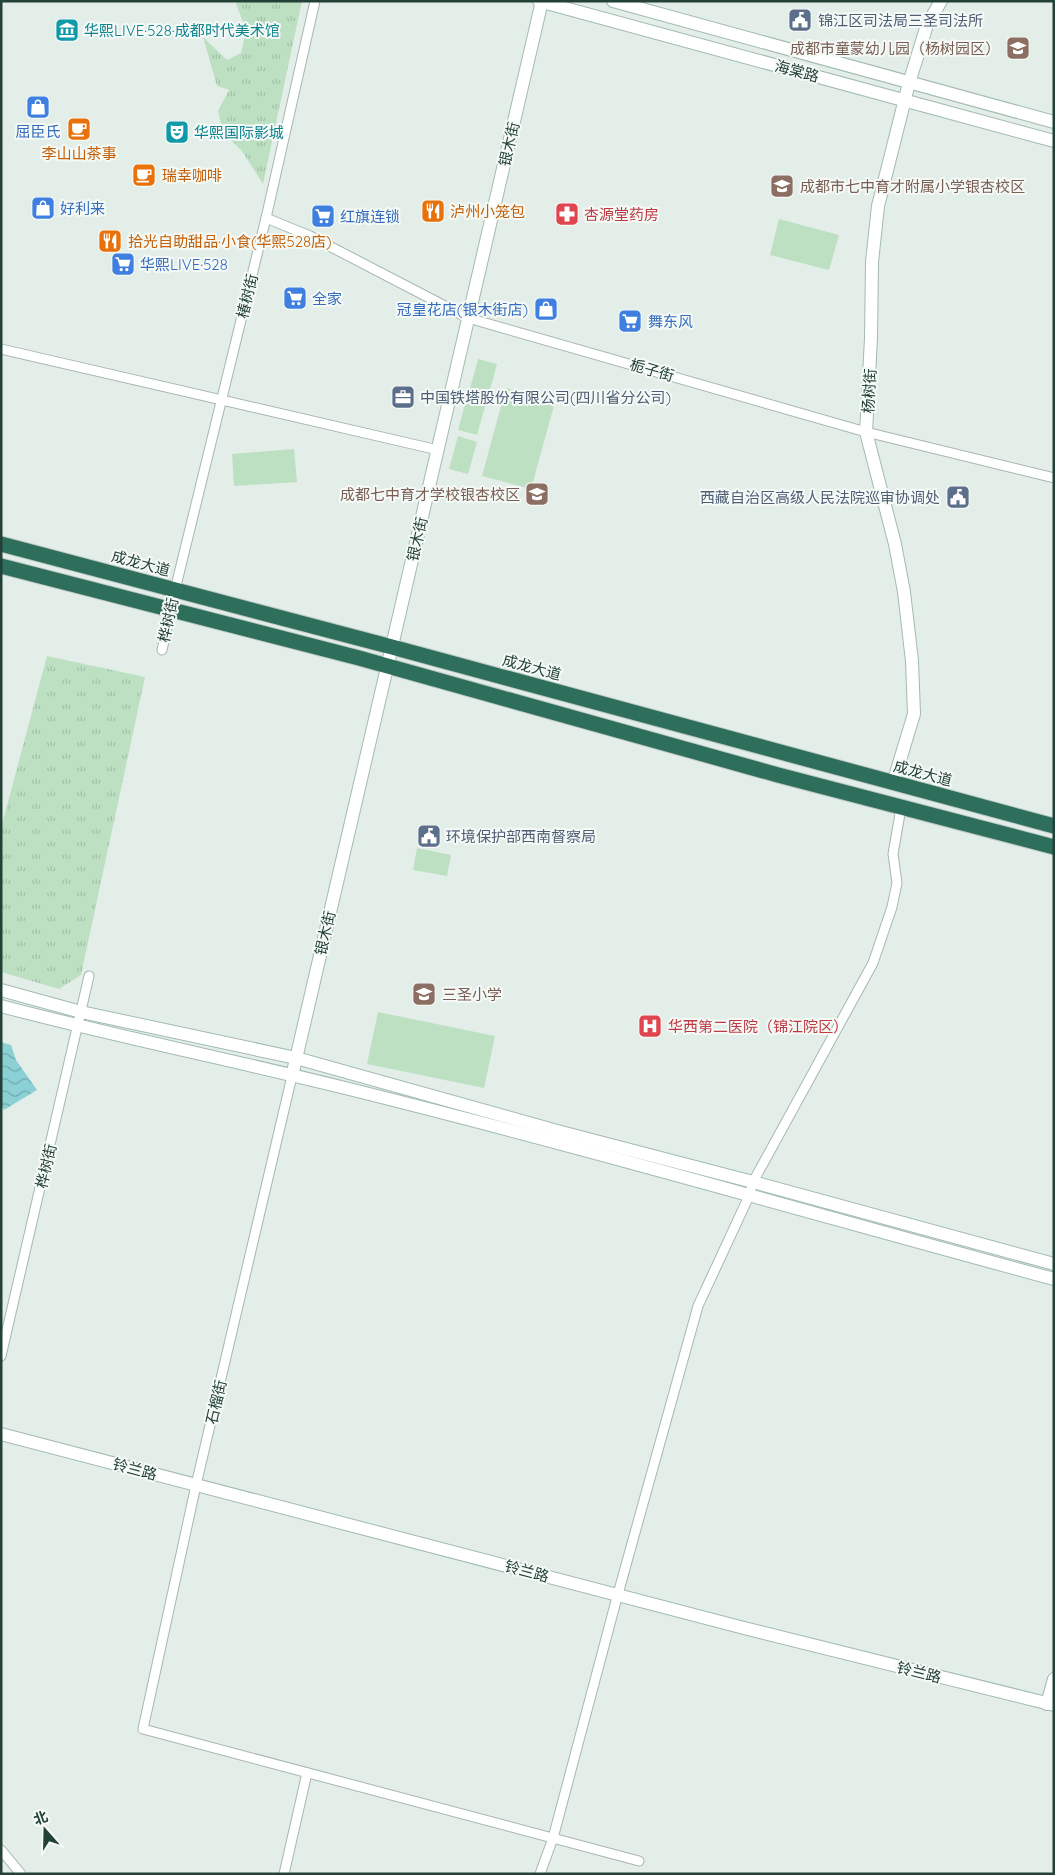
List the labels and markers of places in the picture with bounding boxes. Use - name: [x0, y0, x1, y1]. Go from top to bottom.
- public building icon: 锦江区司法局三圣司法所: [787, 7, 813, 33]
- place label: 锦江区司法局三圣司法所: [818, 11, 983, 30]
- museum icon: 华熙LIVE·528·成都时代美术馆: [54, 17, 80, 43]
- place label: 华熙LIVE·528·成都时代美术馆: [84, 21, 280, 40]
- school or university icon: 成都市童蒙幼儿园（杨树园区）: [1005, 35, 1031, 61]
- place label: 成都市童蒙幼儿园（杨树园区）: [790, 39, 1000, 58]
- shop icon: 屈臣氏: [25, 94, 51, 120]
- cafe icon: 李山山茶事: [66, 116, 92, 142]
- theatre icon: 华熙国际影城: [164, 119, 190, 145]
- place label: 屈臣氏: [15, 122, 61, 141]
- place label: 华熙国际影城: [194, 123, 284, 142]
- place label: 李山山茶事: [41, 144, 117, 163]
- cafe icon: 瑞幸咖啡: [131, 162, 157, 188]
- place label: 瑞幸咖啡: [162, 166, 222, 185]
- school or university icon: 成都市七中育才附属小学银杏校区: [769, 173, 795, 199]
- place label: 成都市七中育才附属小学银杏校区: [800, 177, 1025, 196]
- shop icon: 好利来: [30, 195, 56, 221]
- restaurant icon: 泸州小笼包: [420, 198, 446, 224]
- place label: 好利来: [60, 199, 105, 218]
- pharmacy icon: 杏源堂药房: [554, 201, 580, 227]
- place label: 泸州小笼包: [450, 202, 525, 221]
- supermarket icon: 红旗连锁: [310, 203, 336, 229]
- place label: 杏源堂药房: [584, 205, 659, 224]
- place label: 红旗连锁: [340, 207, 400, 226]
- restaurant icon: 拾光自助甜品·小食(华熙528店): [97, 228, 123, 254]
- place label: 拾光自助甜品·小食(华熙528店): [128, 232, 332, 251]
- supermarket icon: 华熙LIVE·528: [110, 251, 136, 277]
- place label: 华熙LIVE·528: [140, 255, 228, 274]
- supermarket icon: 全家: [282, 285, 308, 311]
- place label: 全家: [312, 289, 342, 308]
- shop icon: 冠皇花店(银木街店): [533, 296, 559, 322]
- place label: 冠皇花店(银木街店): [397, 300, 528, 319]
- supermarket icon: 舞东风: [617, 308, 643, 334]
- place label: 舞东风: [648, 312, 693, 331]
- office icon: 中国铁塔股份有限公司(四川省分公司): [390, 384, 416, 410]
- place label: 中国铁塔股份有限公司(四川省分公司): [420, 388, 671, 407]
- school or university icon: 成都七中育才学校银杏校区: [524, 481, 550, 507]
- public building icon: 西藏自治区高级人民法院巡审协调处: [945, 484, 971, 510]
- place label: 成都七中育才学校银杏校区: [340, 485, 520, 504]
- place label: 西藏自治区高级人民法院巡审协调处: [700, 488, 940, 507]
- public building icon: 环境保护部西南督察局: [416, 823, 442, 849]
- place label: 环境保护部西南督察局: [446, 827, 596, 846]
- school or university icon: 三圣小学: [411, 981, 437, 1007]
- place label: 三圣小学: [442, 985, 502, 1004]
- hospital icon: 华西第二医院（锦江院区）: [637, 1013, 663, 1039]
- place label: 华西第二医院（锦江院区）: [668, 1017, 848, 1036]

